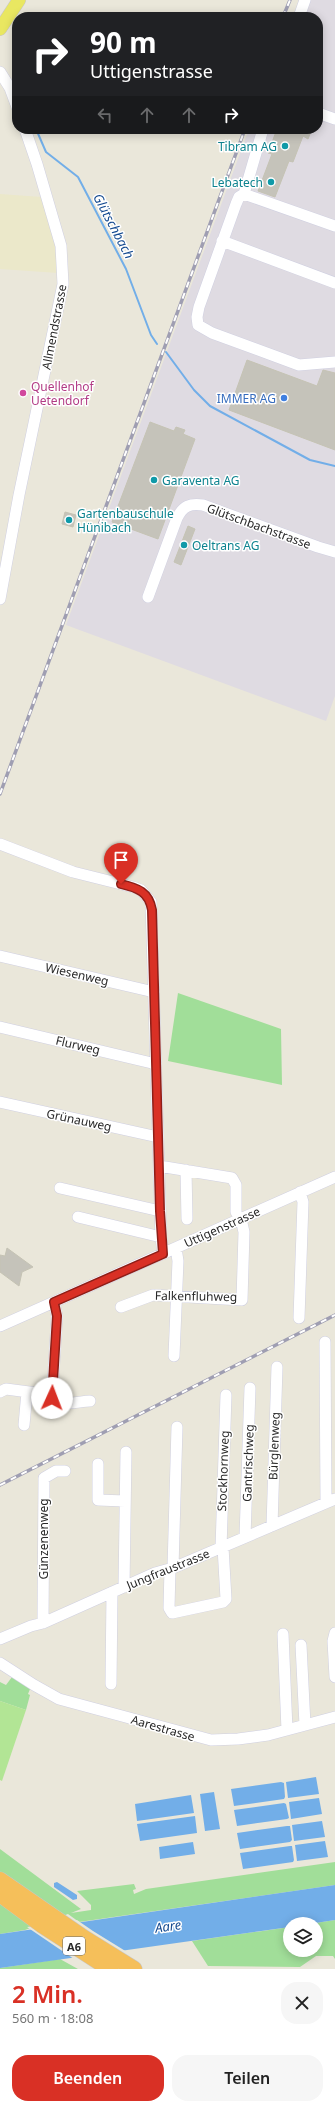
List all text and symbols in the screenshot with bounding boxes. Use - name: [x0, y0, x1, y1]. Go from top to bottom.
- text: 90 m: [90, 23, 157, 61]
- icon: right: [24, 28, 76, 80]
- text: Uttigenstrasse: [90, 59, 213, 83]
- icon: left: [94, 104, 116, 126]
- icon: ahead: [136, 104, 158, 126]
- icon: ahead: [178, 104, 200, 126]
- icon: right: [220, 104, 242, 126]
- place label: Tibram AG: [218, 138, 277, 155]
- marker: Tibram AG: [280, 141, 290, 151]
- place label: Lebatech: [212, 174, 263, 191]
- marker: Lebatech: [266, 177, 276, 187]
- water label: Glütschbach: [89, 190, 139, 262]
- street label: Allmendstrasse: [37, 283, 71, 371]
- place label: Quellenhof Uetendorf: [31, 378, 95, 409]
- marker: Quellenhof Uetendorf: [18, 388, 28, 398]
- place label: IMMER AG: [217, 390, 276, 407]
- marker: IMMER AG: [279, 393, 289, 403]
- place label: Garaventa AG: [162, 472, 240, 489]
- marker: Garaventa AG: [149, 475, 159, 485]
- street label: Glütschbachstrasse: [205, 499, 314, 553]
- place label: Gartenbauschule Hünibach: [77, 505, 174, 536]
- marker: Gartenbauschule Hünibach: [64, 515, 74, 525]
- place label: Oeltrans AG: [192, 537, 259, 554]
- marker: Oeltrans AG: [179, 540, 189, 550]
- pin: [104, 843, 138, 884]
- icon: arrive: [110, 849, 132, 871]
- street label: Wiesenweg: [44, 958, 110, 990]
- street label: Flurweg: [54, 1032, 102, 1058]
- street label: Grünauweg: [45, 1105, 113, 1135]
- street label: Uttigenstrasse: [181, 1202, 263, 1251]
- street label: Falkenfluhweg: [155, 1287, 237, 1305]
- position arrow: [31, 1377, 73, 1419]
- street label: Bürglenweg: [264, 1412, 284, 1480]
- street label: Gantrischweg: [238, 1424, 258, 1502]
- street label: Stockhornweg: [213, 1430, 233, 1512]
- street label: Günzenenweg: [35, 1498, 52, 1580]
- street label: Jungfraustrasse: [123, 1544, 212, 1594]
- street label: Aarestrasse: [129, 1711, 197, 1745]
- water label: Aare: [153, 1915, 183, 1937]
- map controls: [283, 1917, 323, 1957]
- button: layers: [283, 1917, 323, 1957]
- road number: A6: [63, 1937, 85, 1955]
- text: 2 Min.: [12, 1977, 83, 2010]
- button: close: [281, 1982, 323, 2024]
- text: 560 m · 18:08: [12, 2009, 93, 2027]
- button: Beenden: [12, 2055, 164, 2101]
- button: Teilen: [172, 2055, 323, 2101]

